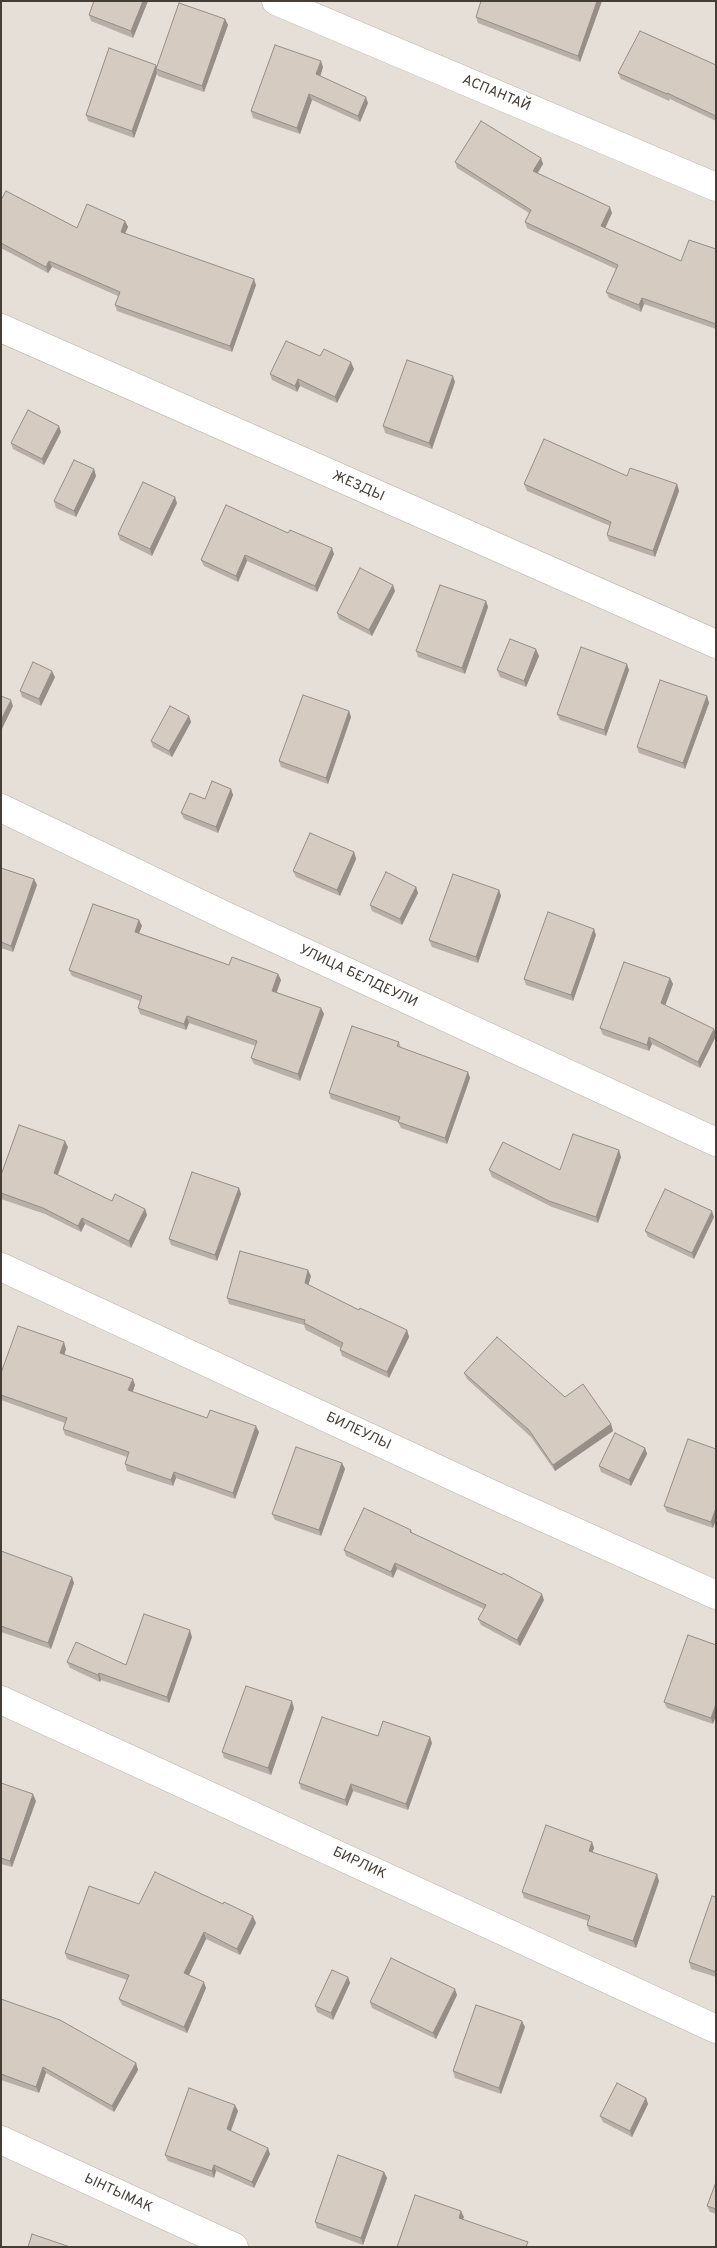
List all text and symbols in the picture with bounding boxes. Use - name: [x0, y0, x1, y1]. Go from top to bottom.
- street label: АСПАНТАЙ: [459, 72, 533, 116]
- street label: ЖЕЗДЫ: [329, 468, 387, 506]
- street label: УЛИЦА БЕЛДЕУЛИ: [296, 942, 420, 1012]
- street label: БИЛЕУЛЫ: [323, 1410, 393, 1454]
- street label: БИРЛИК: [330, 1844, 388, 1884]
- street label: ЫНТЫМАК: [81, 2171, 155, 2217]

